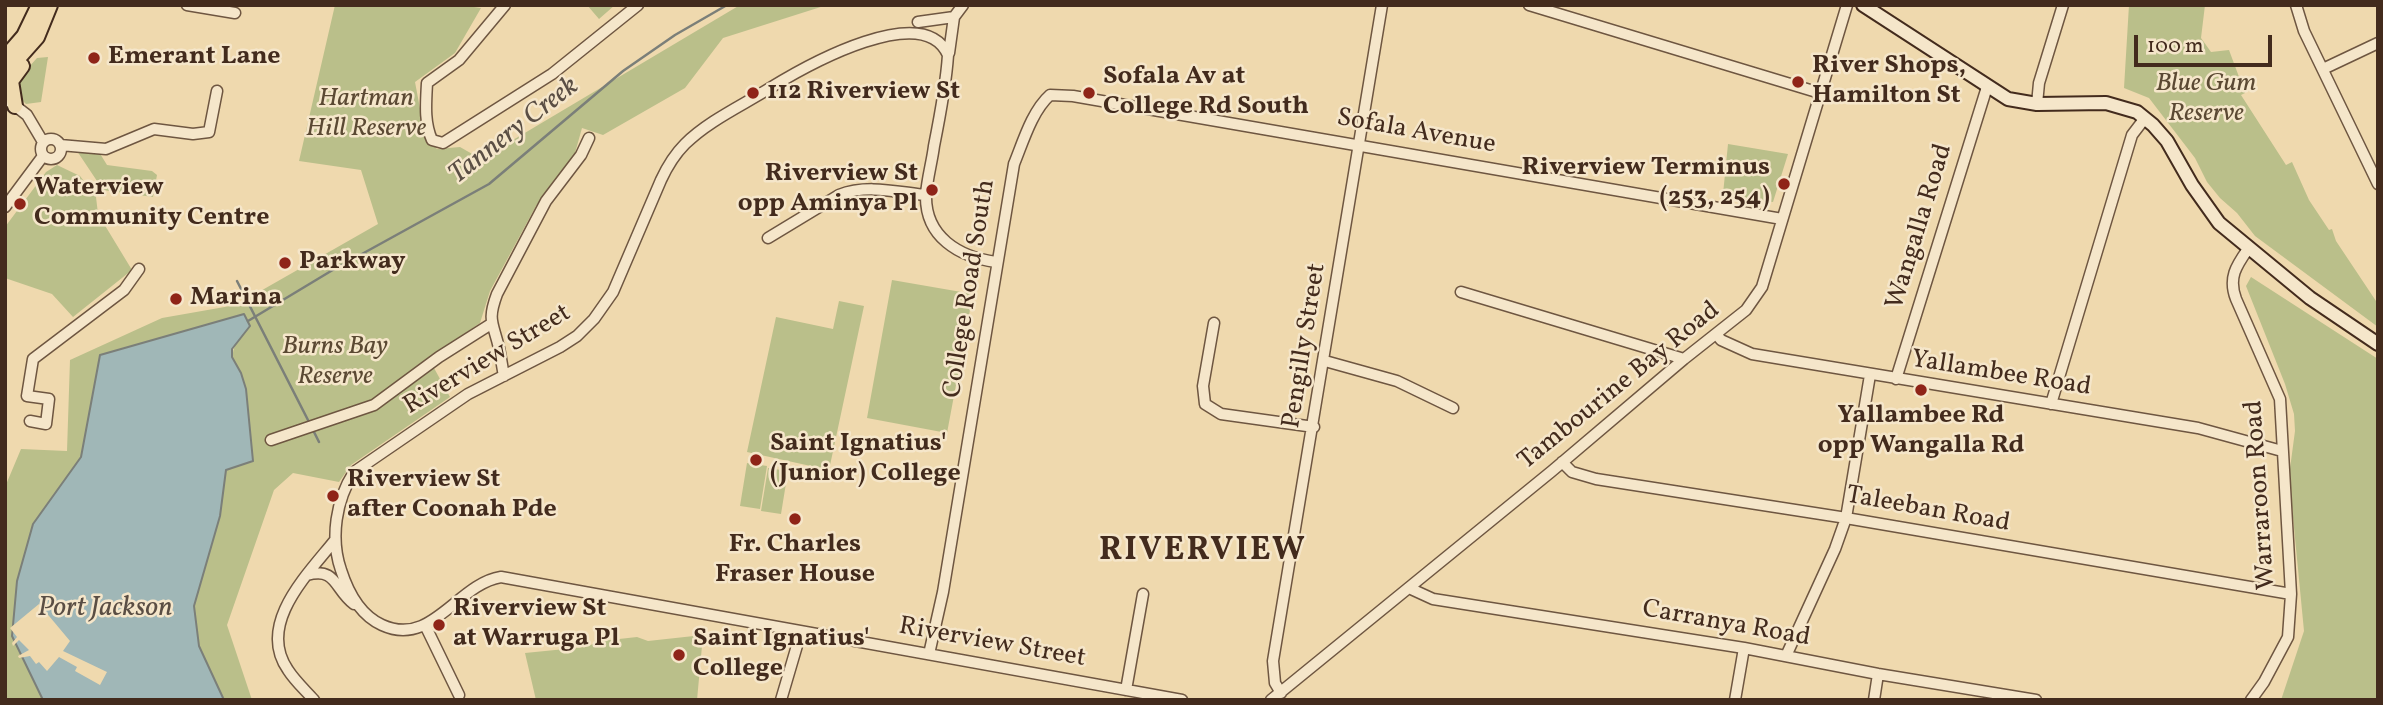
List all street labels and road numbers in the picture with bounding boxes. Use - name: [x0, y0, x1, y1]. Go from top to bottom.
- street label: Sofala Avenue: [1334, 104, 1498, 162]
- street label: Wangalla Road: [1881, 141, 1961, 313]
- street label: College Road South: [938, 178, 1004, 400]
- street label: Pengilly Street: [1278, 261, 1334, 431]
- street label: Tambourine Bay Road: [1513, 296, 1727, 478]
- street label: Riverview Street: [399, 299, 577, 423]
- street label: Yallambee Road: [1909, 345, 2093, 405]
- street label: Warraroon Road: [2240, 399, 2284, 591]
- street label: Taleeban Road: [1844, 481, 2012, 541]
- street label: Carranya Road: [1640, 595, 1812, 655]
- street label: Riverview Street: [896, 612, 1088, 676]

